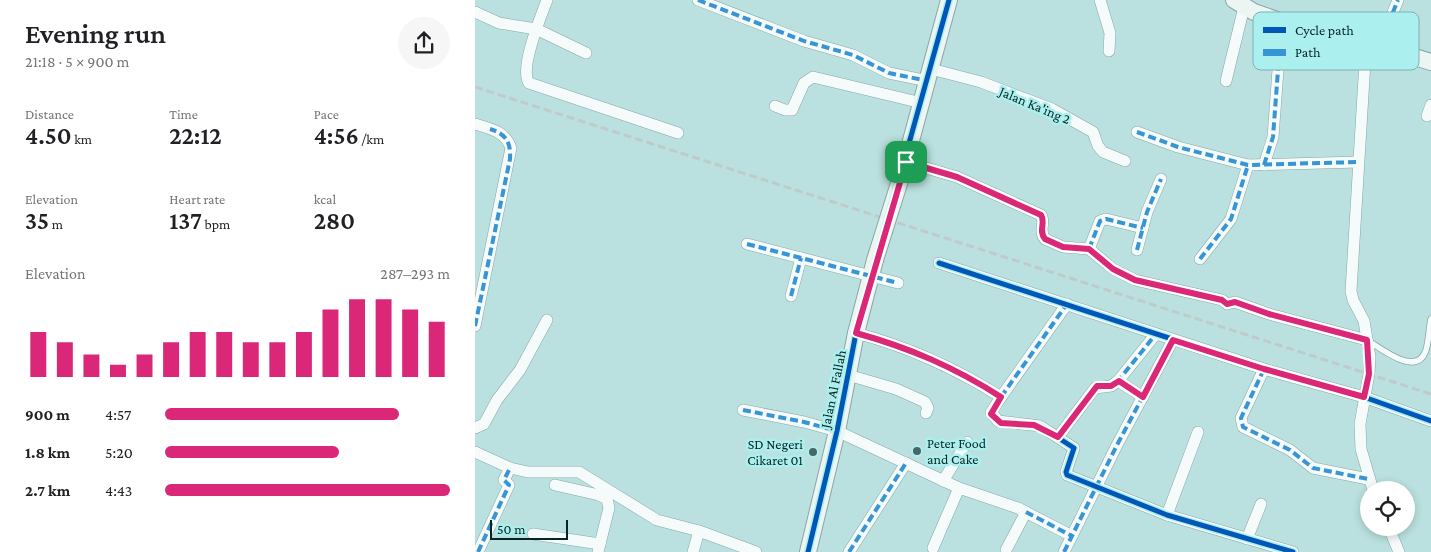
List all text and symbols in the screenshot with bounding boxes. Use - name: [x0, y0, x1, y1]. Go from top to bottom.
- legend: [1253, 12, 1419, 70]
- button: share: [398, 17, 450, 69]
- text: Evening run: [25, 18, 166, 49]
- text: Cycle path: [1295, 22, 1354, 38]
- text: Path: [1295, 44, 1321, 60]
- text: 21:18 · 5 × 900 m: [25, 53, 129, 70]
- street label: Jalan Ka'ing 2: [995, 82, 1073, 127]
- text: Distance: [25, 106, 74, 122]
- text: Time: [169, 106, 198, 122]
- text: Pace: [314, 106, 339, 122]
- text: 4.50: [25, 122, 72, 149]
- text: 22:12: [169, 122, 222, 149]
- text: 4:56: [314, 122, 359, 149]
- text: km: [72, 131, 92, 147]
- text: /km: [359, 131, 384, 147]
- pin: [885, 141, 927, 183]
- icon: arrive: [892, 148, 920, 176]
- text: Elevation: [25, 191, 78, 207]
- text: Heart rate: [169, 191, 225, 207]
- text: kcal: [314, 191, 336, 207]
- text: 35: [25, 207, 49, 234]
- text: 137: [169, 207, 202, 234]
- text: 280: [314, 207, 355, 234]
- text: m: [49, 216, 63, 232]
- text: bpm: [202, 216, 230, 232]
- text: Elevation: [25, 265, 86, 282]
- text: 287–293 m: [380, 265, 450, 282]
- street label: Jalan Al Fallah: [816, 348, 849, 432]
- text: 900 m: [25, 406, 70, 423]
- text: 4:57: [105, 406, 131, 423]
- place label: Peter Food and Cake: [927, 435, 987, 467]
- place label: SD Negeri Cikaret 01: [747, 436, 803, 468]
- text: 1.8 km: [25, 444, 70, 461]
- text: 5:20: [105, 444, 133, 461]
- marker: Peter Food and Cake: [911, 445, 923, 457]
- marker: SD Negeri Cikaret 01: [807, 446, 819, 458]
- map controls: [1360, 481, 1415, 536]
- button: locate: [1360, 481, 1415, 536]
- text: 2.7 km: [25, 482, 70, 499]
- text: 4:43: [105, 482, 132, 499]
- scale bar: [490, 517, 567, 540]
- text: 50 m: [497, 521, 525, 537]

